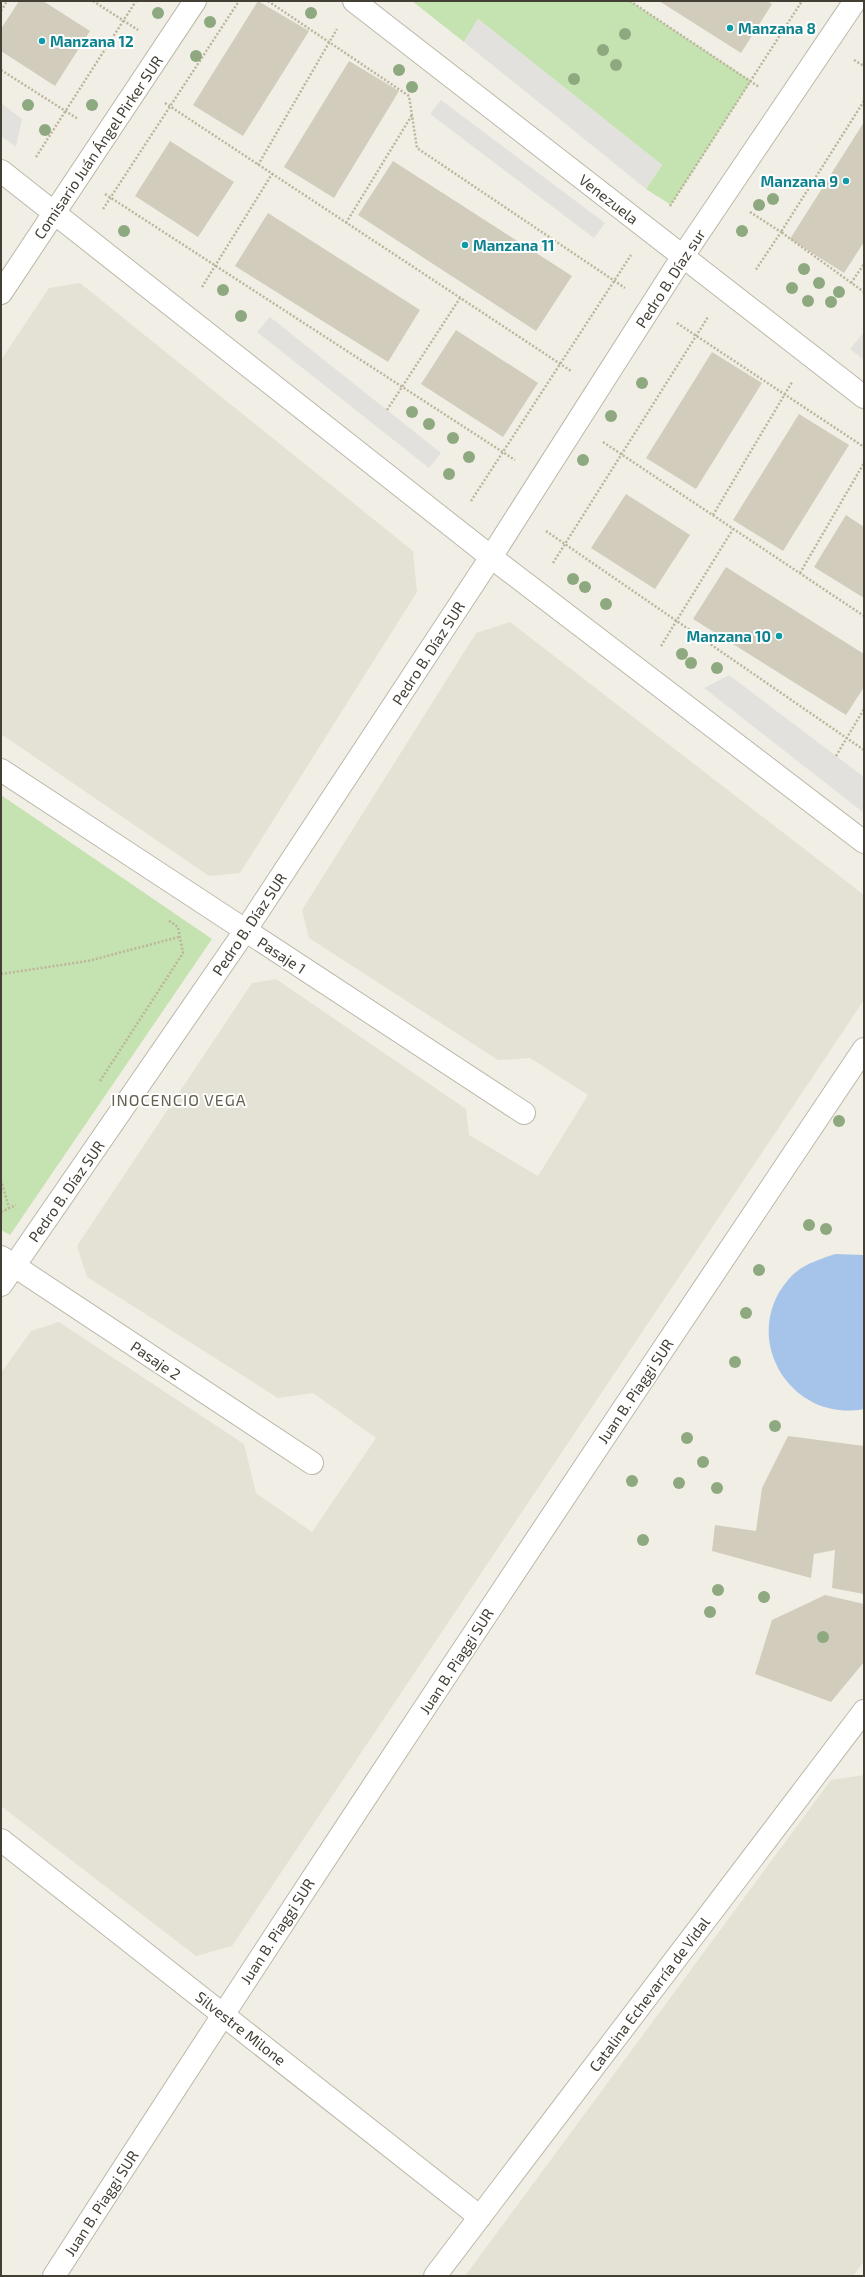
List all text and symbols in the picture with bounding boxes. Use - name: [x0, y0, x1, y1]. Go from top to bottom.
- place label: Manzana 8: [738, 19, 816, 37]
- marker: Manzana 8: [725, 23, 735, 33]
- place label: Manzana 12: [50, 32, 134, 50]
- marker: Manzana 12: [37, 36, 47, 46]
- street label: Comisario Juán Ángel Pirker SUR: [30, 52, 166, 242]
- street label: Venezuela: [576, 170, 642, 228]
- place label: Manzana 9: [761, 172, 838, 190]
- marker: Manzana 9: [841, 176, 851, 186]
- street label: Pedro B. Díaz sur: [631, 225, 709, 331]
- place label: Manzana 11: [473, 236, 555, 254]
- marker: Manzana 11: [460, 240, 470, 250]
- street label: Pedro B. Díaz SUR: [388, 598, 468, 708]
- place label: Manzana 10: [687, 627, 771, 645]
- marker: Manzana 10: [774, 631, 784, 641]
- street label: Pedro B. Díaz SUR: [208, 869, 290, 979]
- street label: Pasaje 1: [254, 933, 310, 978]
- district label: INOCENCIO VEGA: [111, 1090, 247, 1109]
- street label: Pedro B. Díaz SUR: [24, 1137, 108, 1245]
- street label: Juan B. Piaggi SUR: [593, 1335, 677, 1447]
- street label: Pasaje 2: [127, 1337, 184, 1384]
- street label: Juan B. Piaggi SUR: [415, 1605, 497, 1717]
- street label: Juan B. Piaggi SUR: [236, 1875, 318, 1987]
- street label: Catalina Echevarría de Vidal: [585, 1913, 713, 2075]
- street label: Silvestre Milone: [192, 1987, 290, 2069]
- street label: Juan B. Piaggi SUR: [60, 2147, 142, 2259]

